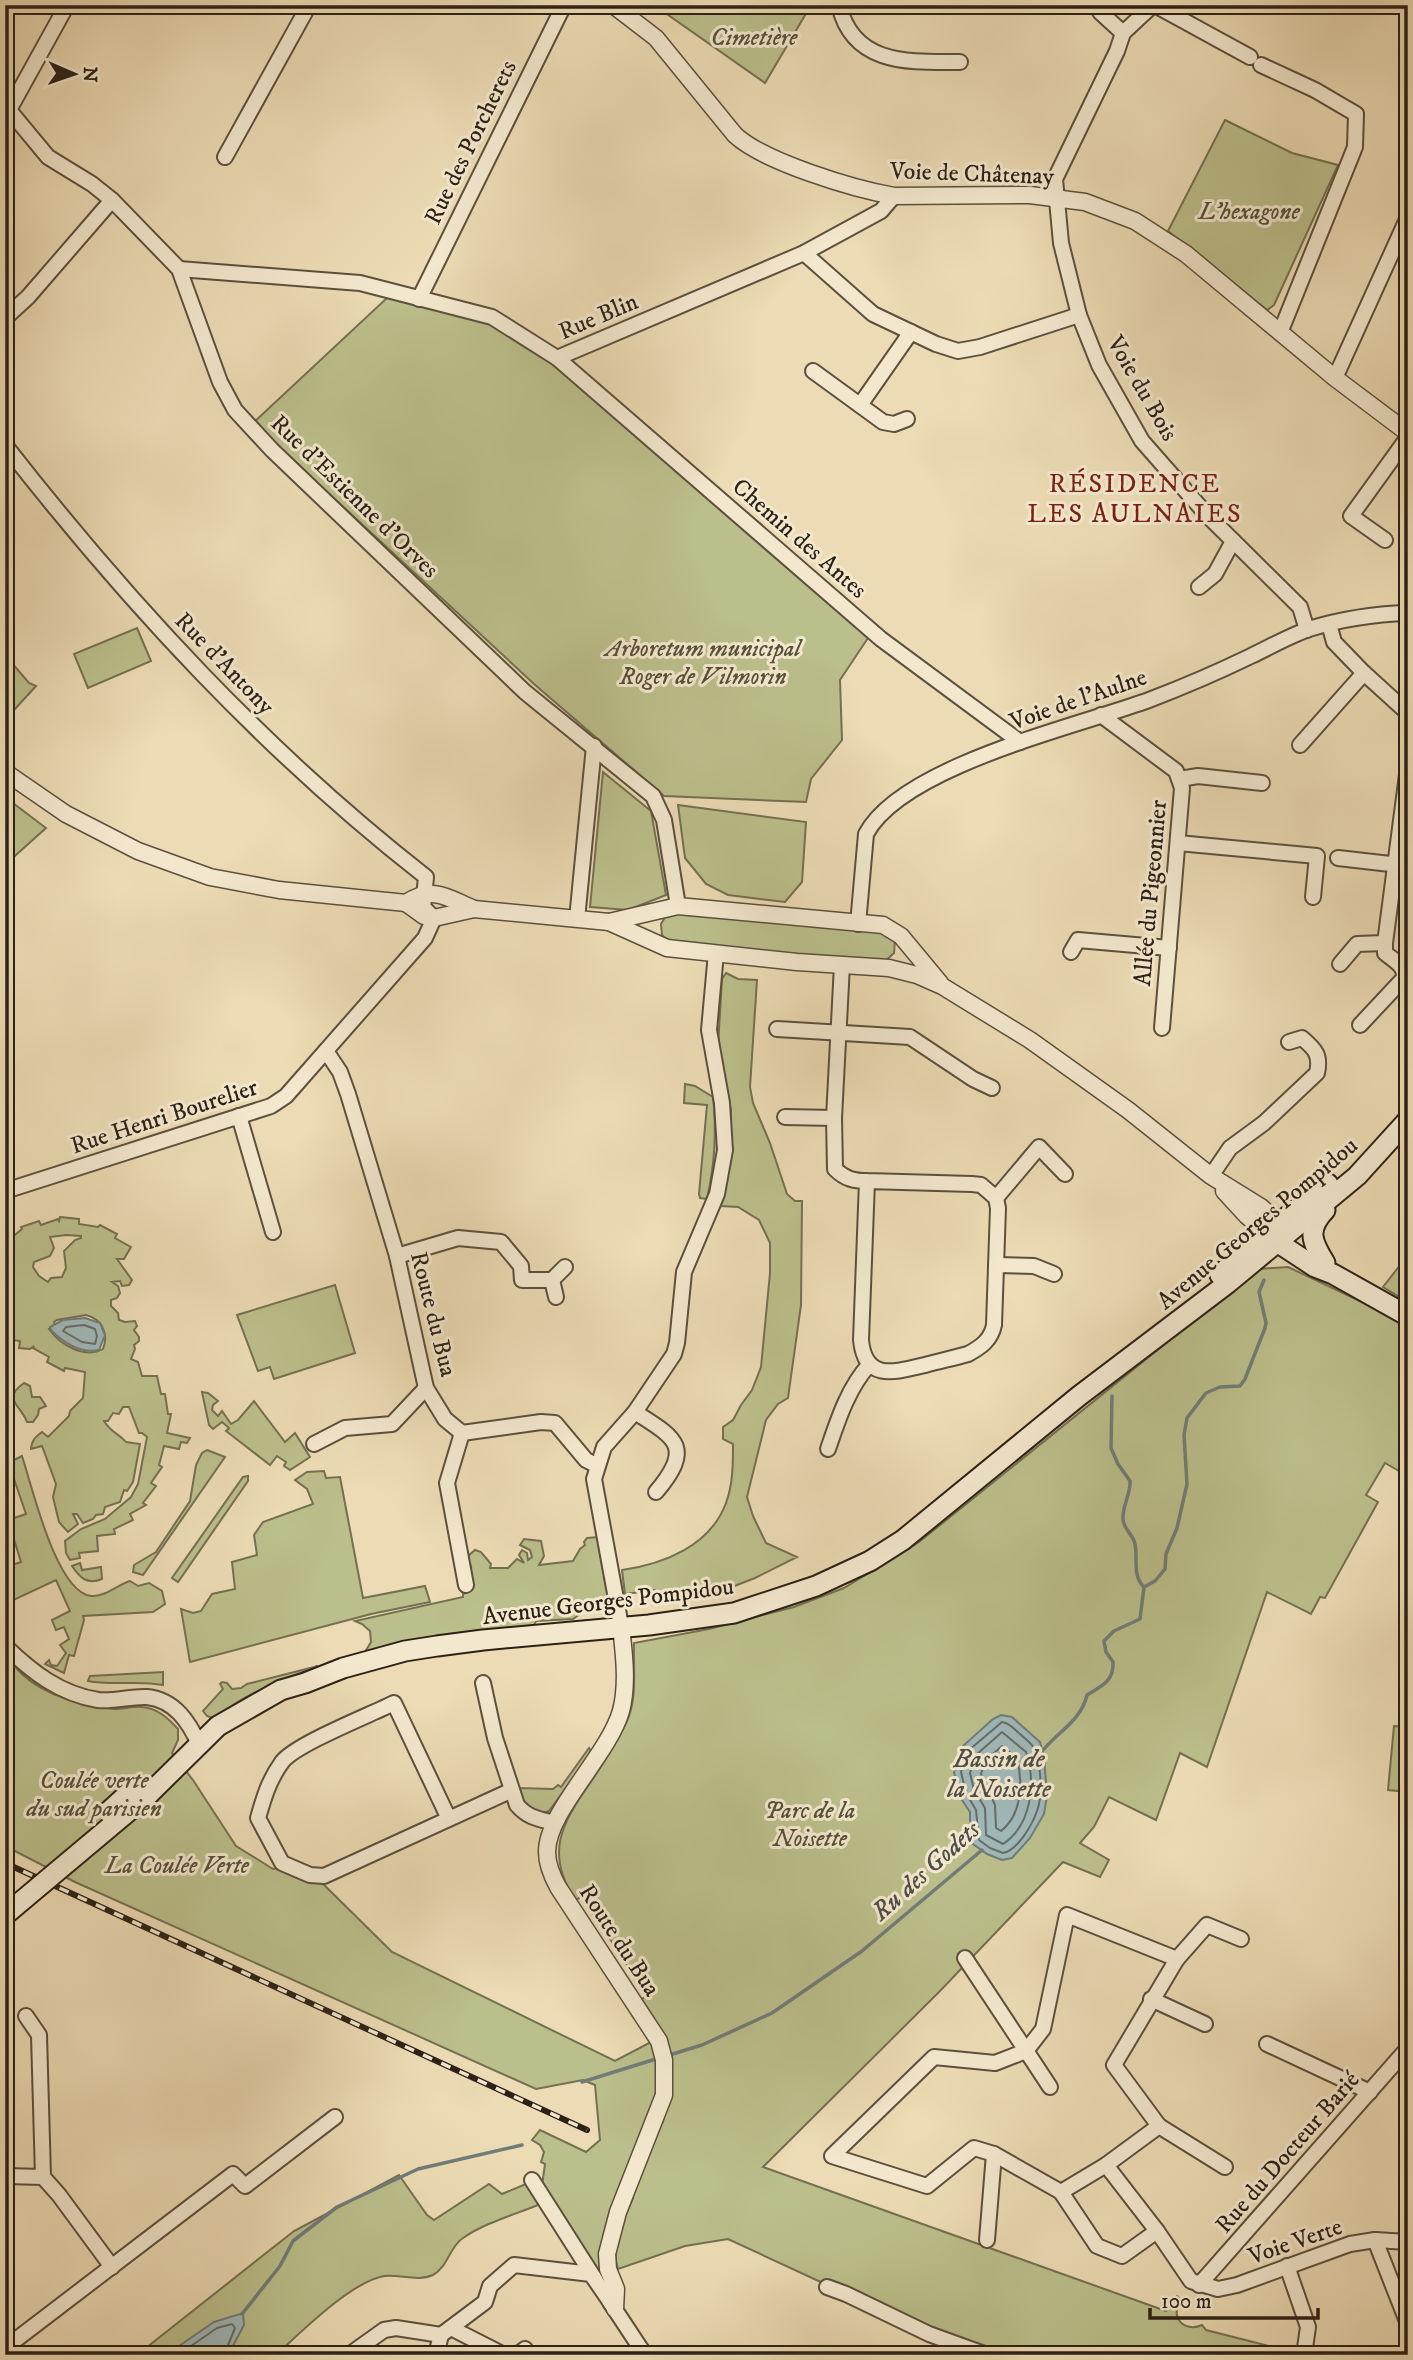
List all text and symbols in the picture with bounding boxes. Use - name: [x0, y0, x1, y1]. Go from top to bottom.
- park label: Cimetière: [711, 23, 798, 53]
- north arrow: [38, 38, 108, 108]
- street label: Rue des Porcherets: [418, 55, 524, 229]
- text: N: [78, 66, 101, 83]
- street label: Voie de Châtenay: [888, 156, 1055, 192]
- park label: L'hexagone: [1196, 197, 1300, 227]
- street label: Rue Blin: [554, 287, 643, 347]
- street label: Voie du Bois: [1099, 330, 1184, 447]
- street label: Rue d'Estienne d'Orves: [264, 409, 445, 585]
- district label: RÉSIDENCE LES AULNAIES: [1027, 468, 1243, 531]
- street label: Chemin des Antes: [726, 472, 873, 605]
- street label: Rue d'Antony: [168, 606, 281, 722]
- park label: Arboretum municipal Roger de Vilmorin: [602, 634, 803, 692]
- street label: Voie de l'Aulne: [1005, 662, 1151, 738]
- street label: Allée du Pigeonnier: [1128, 799, 1174, 987]
- street label: Rue Henri Bourelier: [67, 1073, 262, 1161]
- street label: Avenue Georges Pompidou: [1151, 1131, 1364, 1317]
- street label: Route du Bua: [403, 1249, 463, 1381]
- street label: Avenue Georges Pompidou: [481, 1572, 736, 1632]
- water label: Bassin de la Noisette: [946, 1743, 1052, 1806]
- park label: Coulée verte du sud parisien: [25, 1766, 162, 1824]
- park label: Parc de la Noisette: [765, 1796, 855, 1854]
- water label: Ru des Godets: [864, 1813, 988, 1929]
- park label: La Coulée Verte: [103, 1851, 250, 1881]
- street label: Route du Bua: [572, 1879, 667, 2003]
- street label: Rue du Docteur Barié: [1209, 2065, 1366, 2240]
- street label: Voie Verte: [1244, 2212, 1346, 2272]
- scale bar: [1150, 2276, 1318, 2320]
- text: 100 m: [1161, 2289, 1212, 2315]

